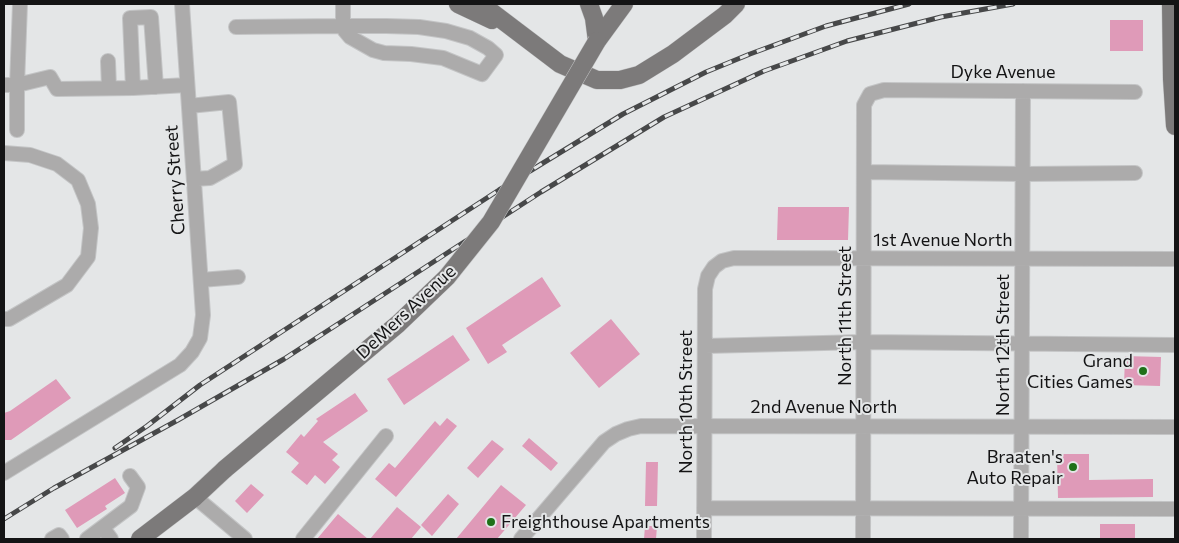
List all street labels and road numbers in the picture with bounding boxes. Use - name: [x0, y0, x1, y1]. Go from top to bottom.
- street label: Dyke Avenue: [951, 61, 1055, 83]
- street label: Cherry Street: [160, 124, 190, 236]
- street label: 1st Avenue North: [873, 229, 1013, 251]
- street label: North 11th Street: [834, 246, 856, 386]
- street label: DeMers Avenue: [352, 260, 460, 364]
- street label: North 12th Street: [992, 274, 1014, 416]
- street label: North 10th Street: [675, 330, 697, 474]
- street label: 2nd Avenue North: [751, 396, 897, 418]

